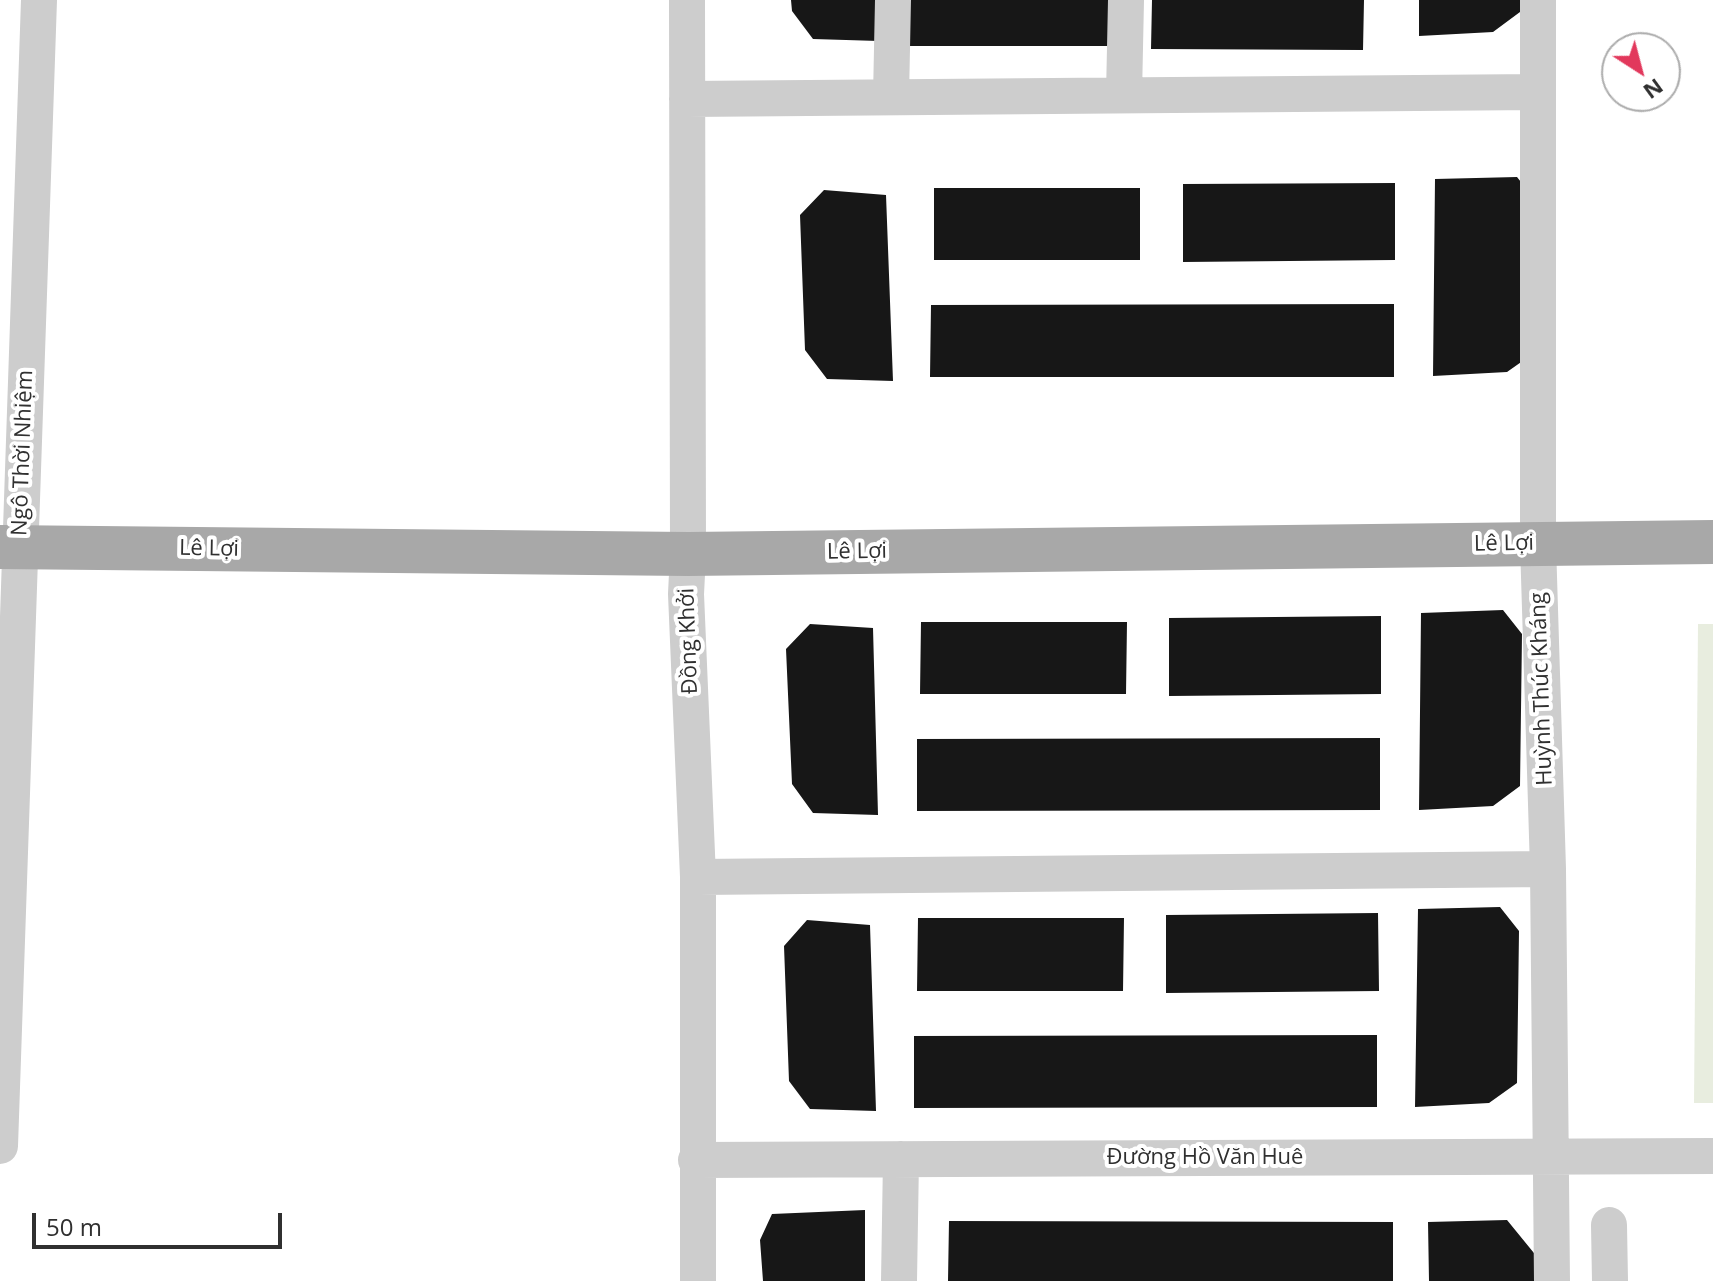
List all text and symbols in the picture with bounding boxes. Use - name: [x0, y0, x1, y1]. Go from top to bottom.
- north arrow: [1601, 32, 1681, 112]
- text: N: [1638, 72, 1670, 107]
- street label: Ngô Thời Nhiệm: [7, 370, 39, 536]
- street label: Lê Lợi: [1474, 530, 1534, 558]
- street label: Lê Lợi: [179, 535, 239, 563]
- street label: Lê Lợi: [827, 538, 887, 566]
- street label: Đồng Khởi: [674, 587, 704, 695]
- street label: Huỳnh Thúc Kháng: [1525, 592, 1559, 786]
- street label: Đường Hồ Văn Huê: [1107, 1145, 1303, 1171]
- scale bar: [36, 1197, 286, 1247]
- text: 50 m: [46, 1210, 102, 1243]

